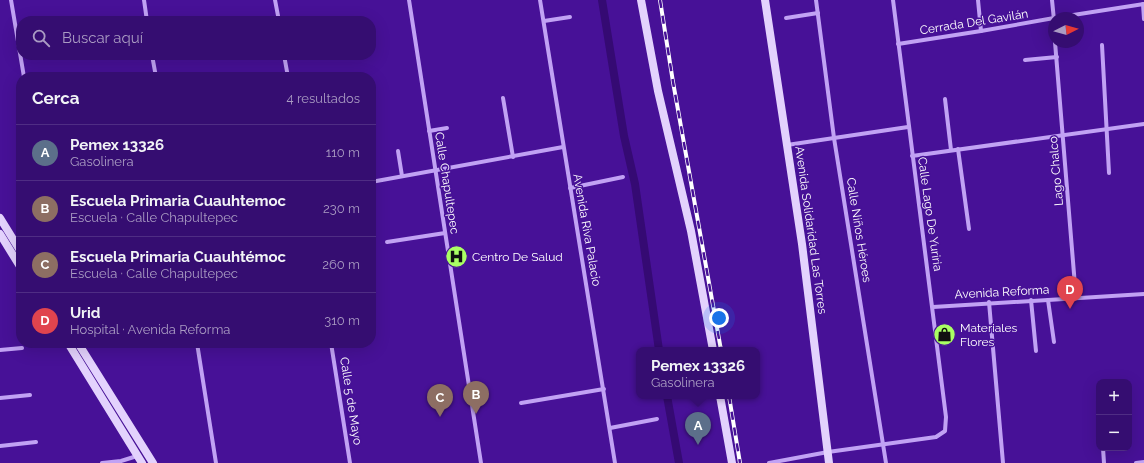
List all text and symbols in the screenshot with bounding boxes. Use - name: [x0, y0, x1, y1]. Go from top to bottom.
- street label: Cerrada Del Gavilán: [919, 7, 1029, 37]
- north arrow: [1048, 12, 1084, 48]
- search box: [16, 16, 376, 60]
- icon: search: [30, 27, 52, 49]
- text: Buscar aquí: [62, 29, 143, 47]
- text: Cerca: [32, 88, 80, 108]
- text: 4 resultados: [287, 91, 360, 106]
- street label: Calle Chapultepec: [432, 131, 462, 235]
- text: Pemex 13326: [70, 136, 164, 154]
- street label: Lago Chalco: [1046, 136, 1066, 206]
- text: A: [41, 145, 49, 160]
- text: 110 m: [326, 145, 360, 160]
- street label: Avenida Solidaridad Las Torres: [792, 145, 830, 315]
- text: Gasolinera: [70, 154, 134, 169]
- street label: Calle Lago De Yuriria: [915, 156, 945, 272]
- street label: Avenida Riva Palacio: [570, 173, 604, 287]
- street label: Calle Niños Héroes: [844, 177, 874, 284]
- text: Escuela Primaria Cuauhtemoc: [70, 192, 286, 210]
- text: B: [41, 201, 49, 216]
- text: 230 m: [323, 201, 360, 216]
- text: Escuela · Calle Chapultepec: [70, 210, 238, 225]
- hospital icon: Centro De Salud: [443, 244, 469, 270]
- text: Escuela Primaria Cuauhtémoc: [70, 248, 286, 266]
- place label: Centro De Salud: [472, 250, 563, 264]
- text: C: [41, 257, 49, 272]
- text: 260 m: [322, 257, 360, 272]
- text: Escuela · Calle Chapultepec: [70, 266, 238, 281]
- pin: D: [1057, 276, 1083, 309]
- street label: Avenida Reforma: [954, 283, 1050, 301]
- text: Urid: [70, 304, 100, 322]
- your location: [709, 308, 729, 328]
- text: D: [40, 313, 50, 328]
- text: 310 m: [324, 313, 360, 328]
- place label: Materiales Flores: [960, 321, 1018, 349]
- text: Hospital · Avenida Reforma: [70, 322, 230, 337]
- shop icon: Materiales Flores: [931, 322, 957, 348]
- popup: [636, 347, 760, 399]
- street label: Calle 5 de Mayo: [337, 356, 365, 446]
- text: Pemex 13326: [651, 357, 745, 375]
- text: Gasolinera: [651, 375, 715, 390]
- map controls: [1096, 379, 1132, 451]
- button: +: [1096, 379, 1132, 415]
- pin: B: [463, 381, 489, 414]
- pin: C: [427, 384, 453, 417]
- pin: A: [685, 412, 711, 445]
- button: −: [1096, 415, 1132, 451]

